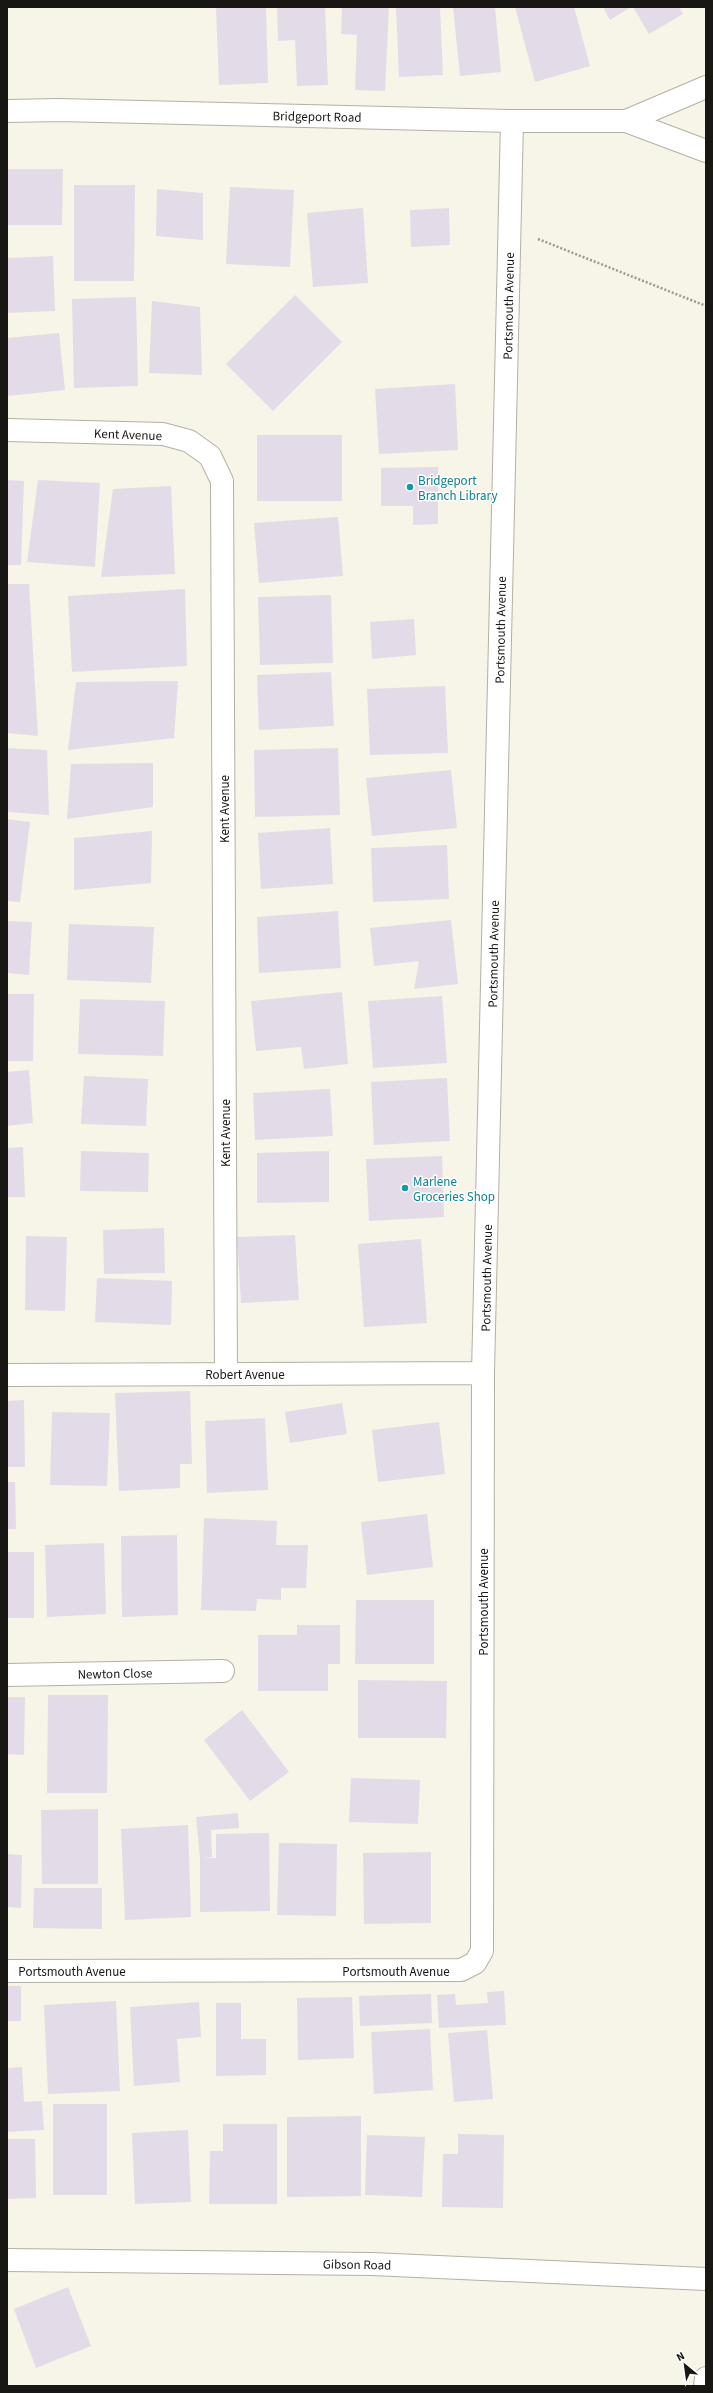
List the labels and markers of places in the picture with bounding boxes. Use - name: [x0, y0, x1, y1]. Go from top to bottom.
- place label: Bridgeport Branch Library: [418, 472, 497, 505]
- marker: Bridgeport Branch Library: [405, 482, 415, 492]
- place label: Marlene Groceries Shop: [413, 1173, 495, 1206]
- marker: Marlene Groceries Shop: [400, 1183, 410, 1193]

